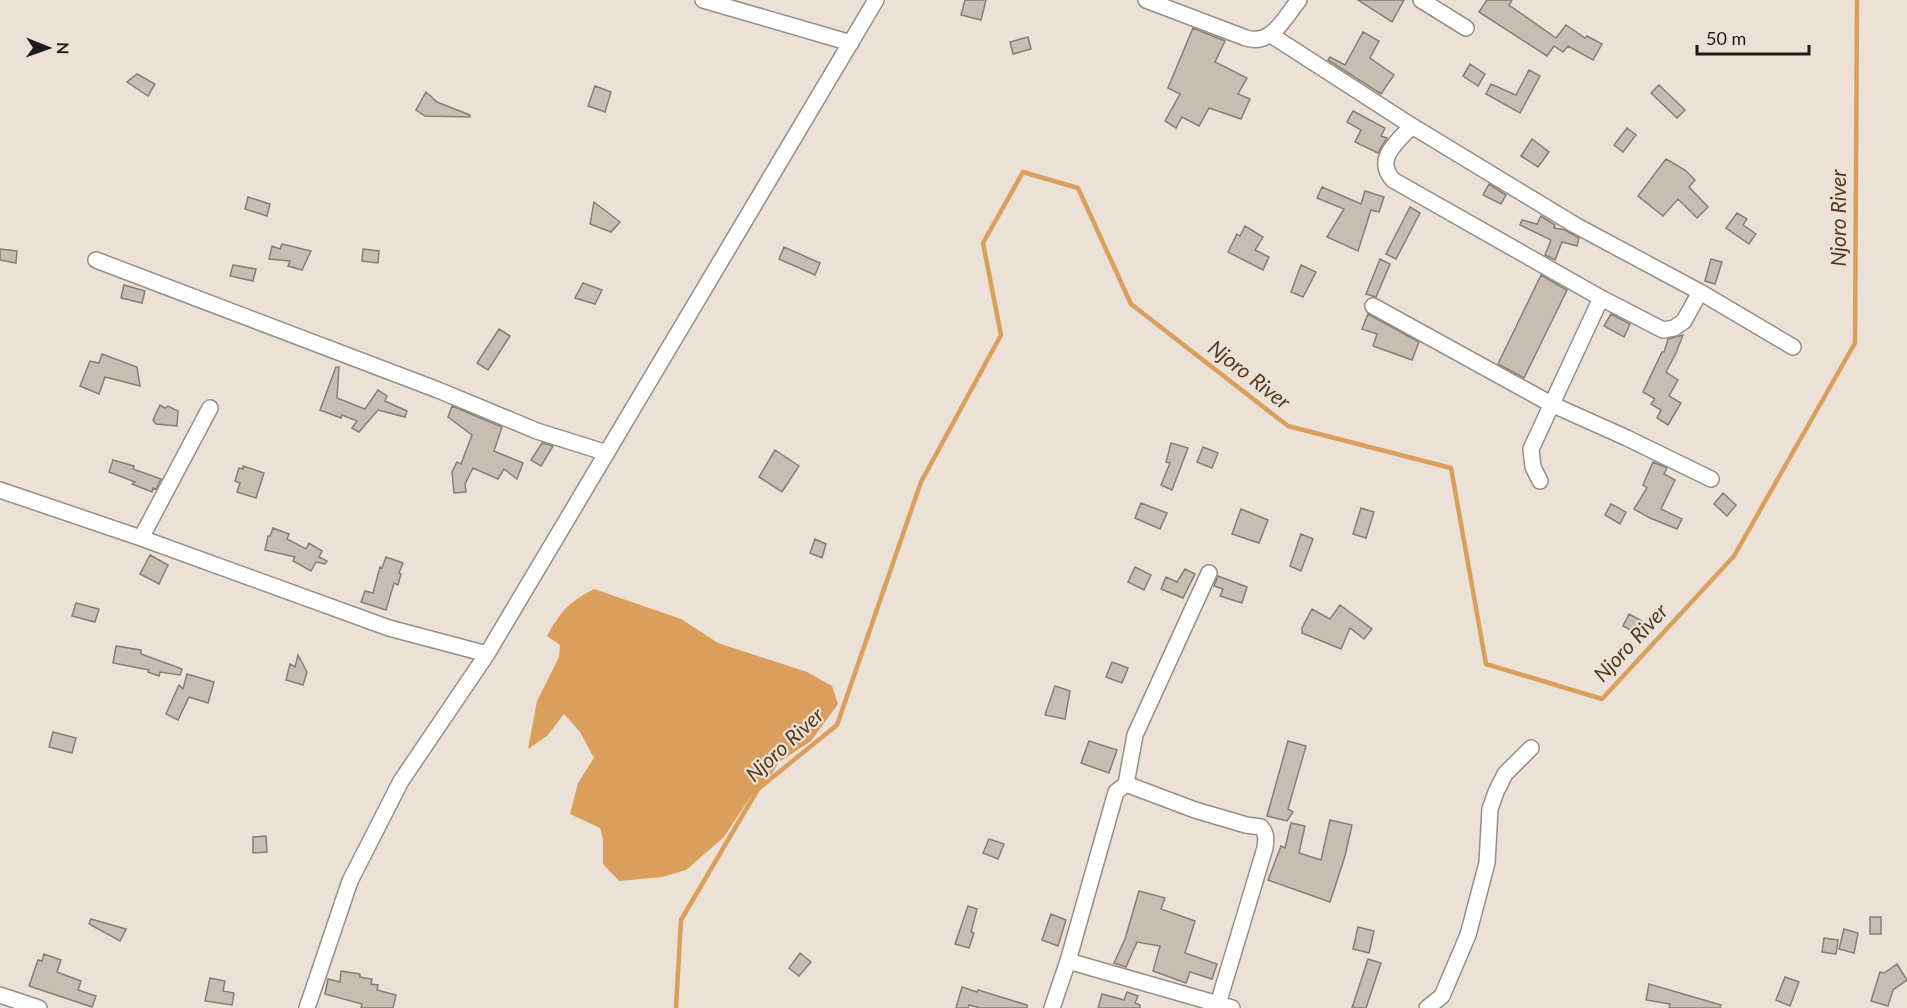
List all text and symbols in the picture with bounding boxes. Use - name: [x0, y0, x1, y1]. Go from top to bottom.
- north arrow: [18, 18, 78, 78]
- scale bar: [1697, 18, 1810, 56]
- text: 50 m: [1706, 27, 1746, 49]
- text: N: [54, 42, 73, 55]
- water label: Njoro River: [1825, 169, 1850, 267]
- water label: Njoro River: [1204, 334, 1297, 414]
- water label: Njoro River: [1588, 597, 1673, 686]
- water label: Njoro River: [740, 701, 829, 786]

